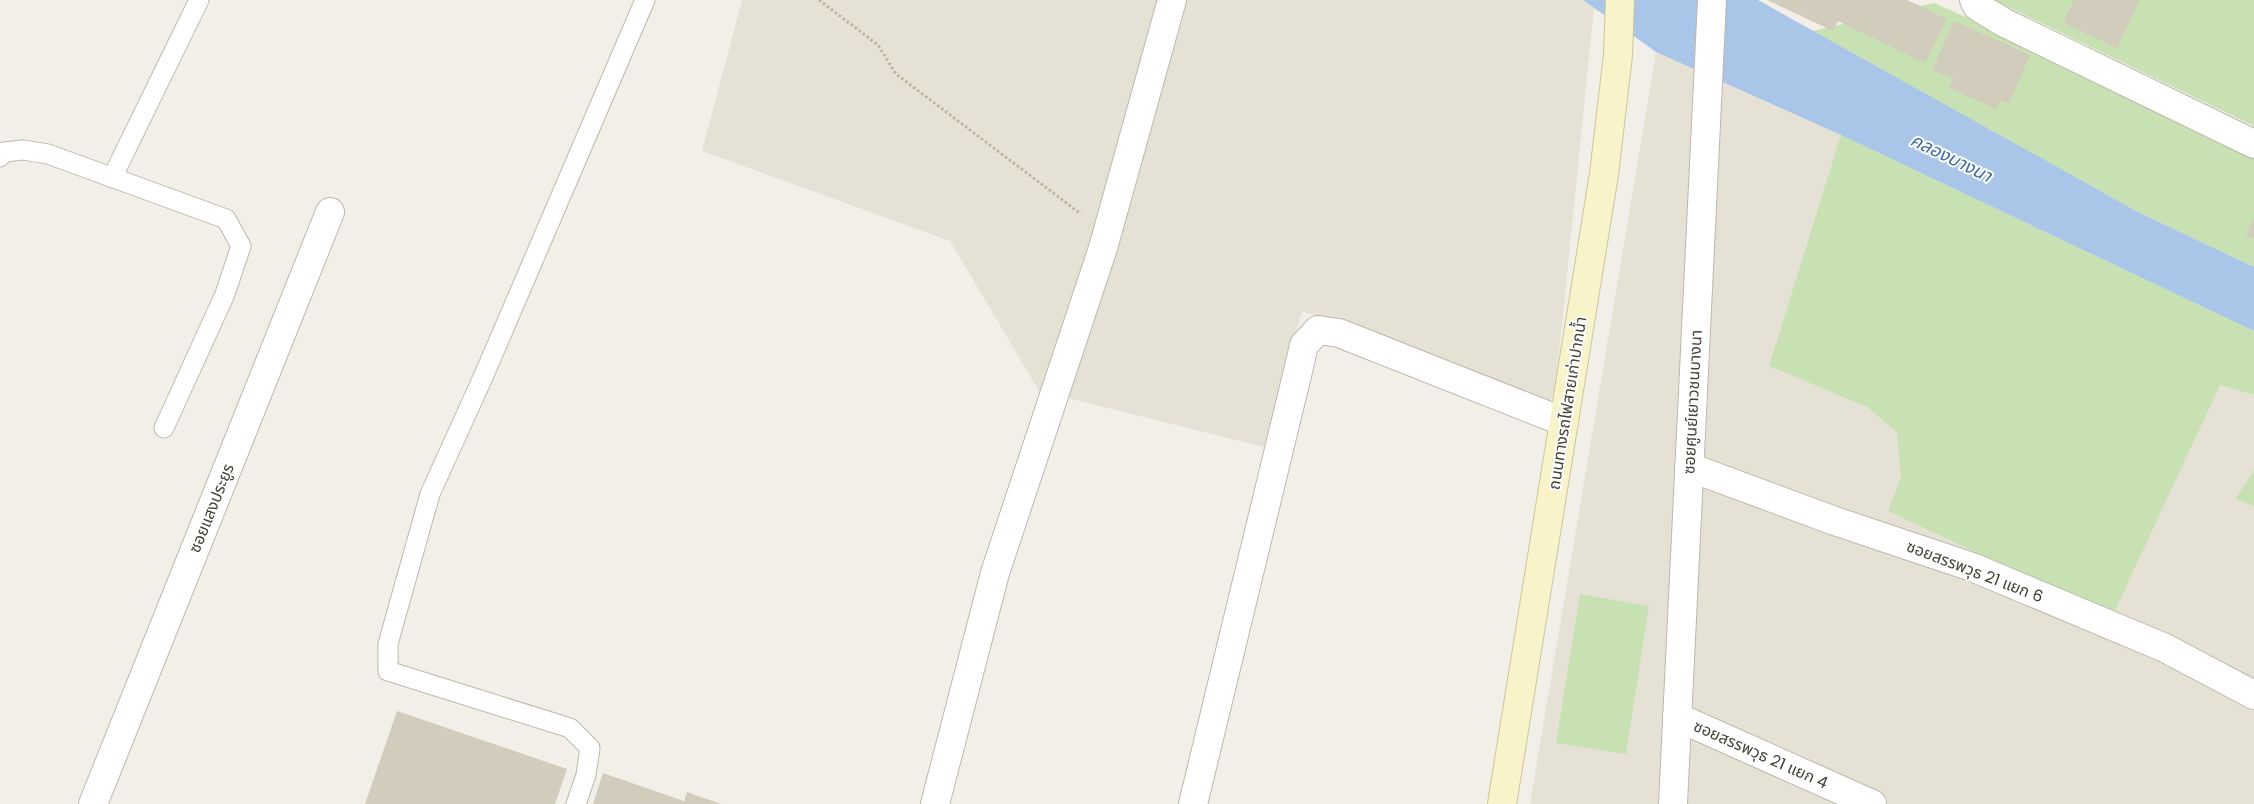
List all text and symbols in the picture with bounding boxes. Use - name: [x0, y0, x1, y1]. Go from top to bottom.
- water label: คลองบางนา: [1906, 127, 1997, 188]
- street label: ถนนทางรถไฟสายเก่าปากน้ำ: [1542, 315, 1593, 491]
- street label: ซอยศูนย์เยาวชนบางนา: [1677, 329, 1708, 475]
- street label: ซอยแสงประยูร: [183, 460, 240, 556]
- street label: ซอยสรรพวุธ 21 แยก 6: [1903, 535, 2047, 608]
- street label: ซอยสรรพวุธ 21 แยก 4: [1690, 714, 1832, 794]

